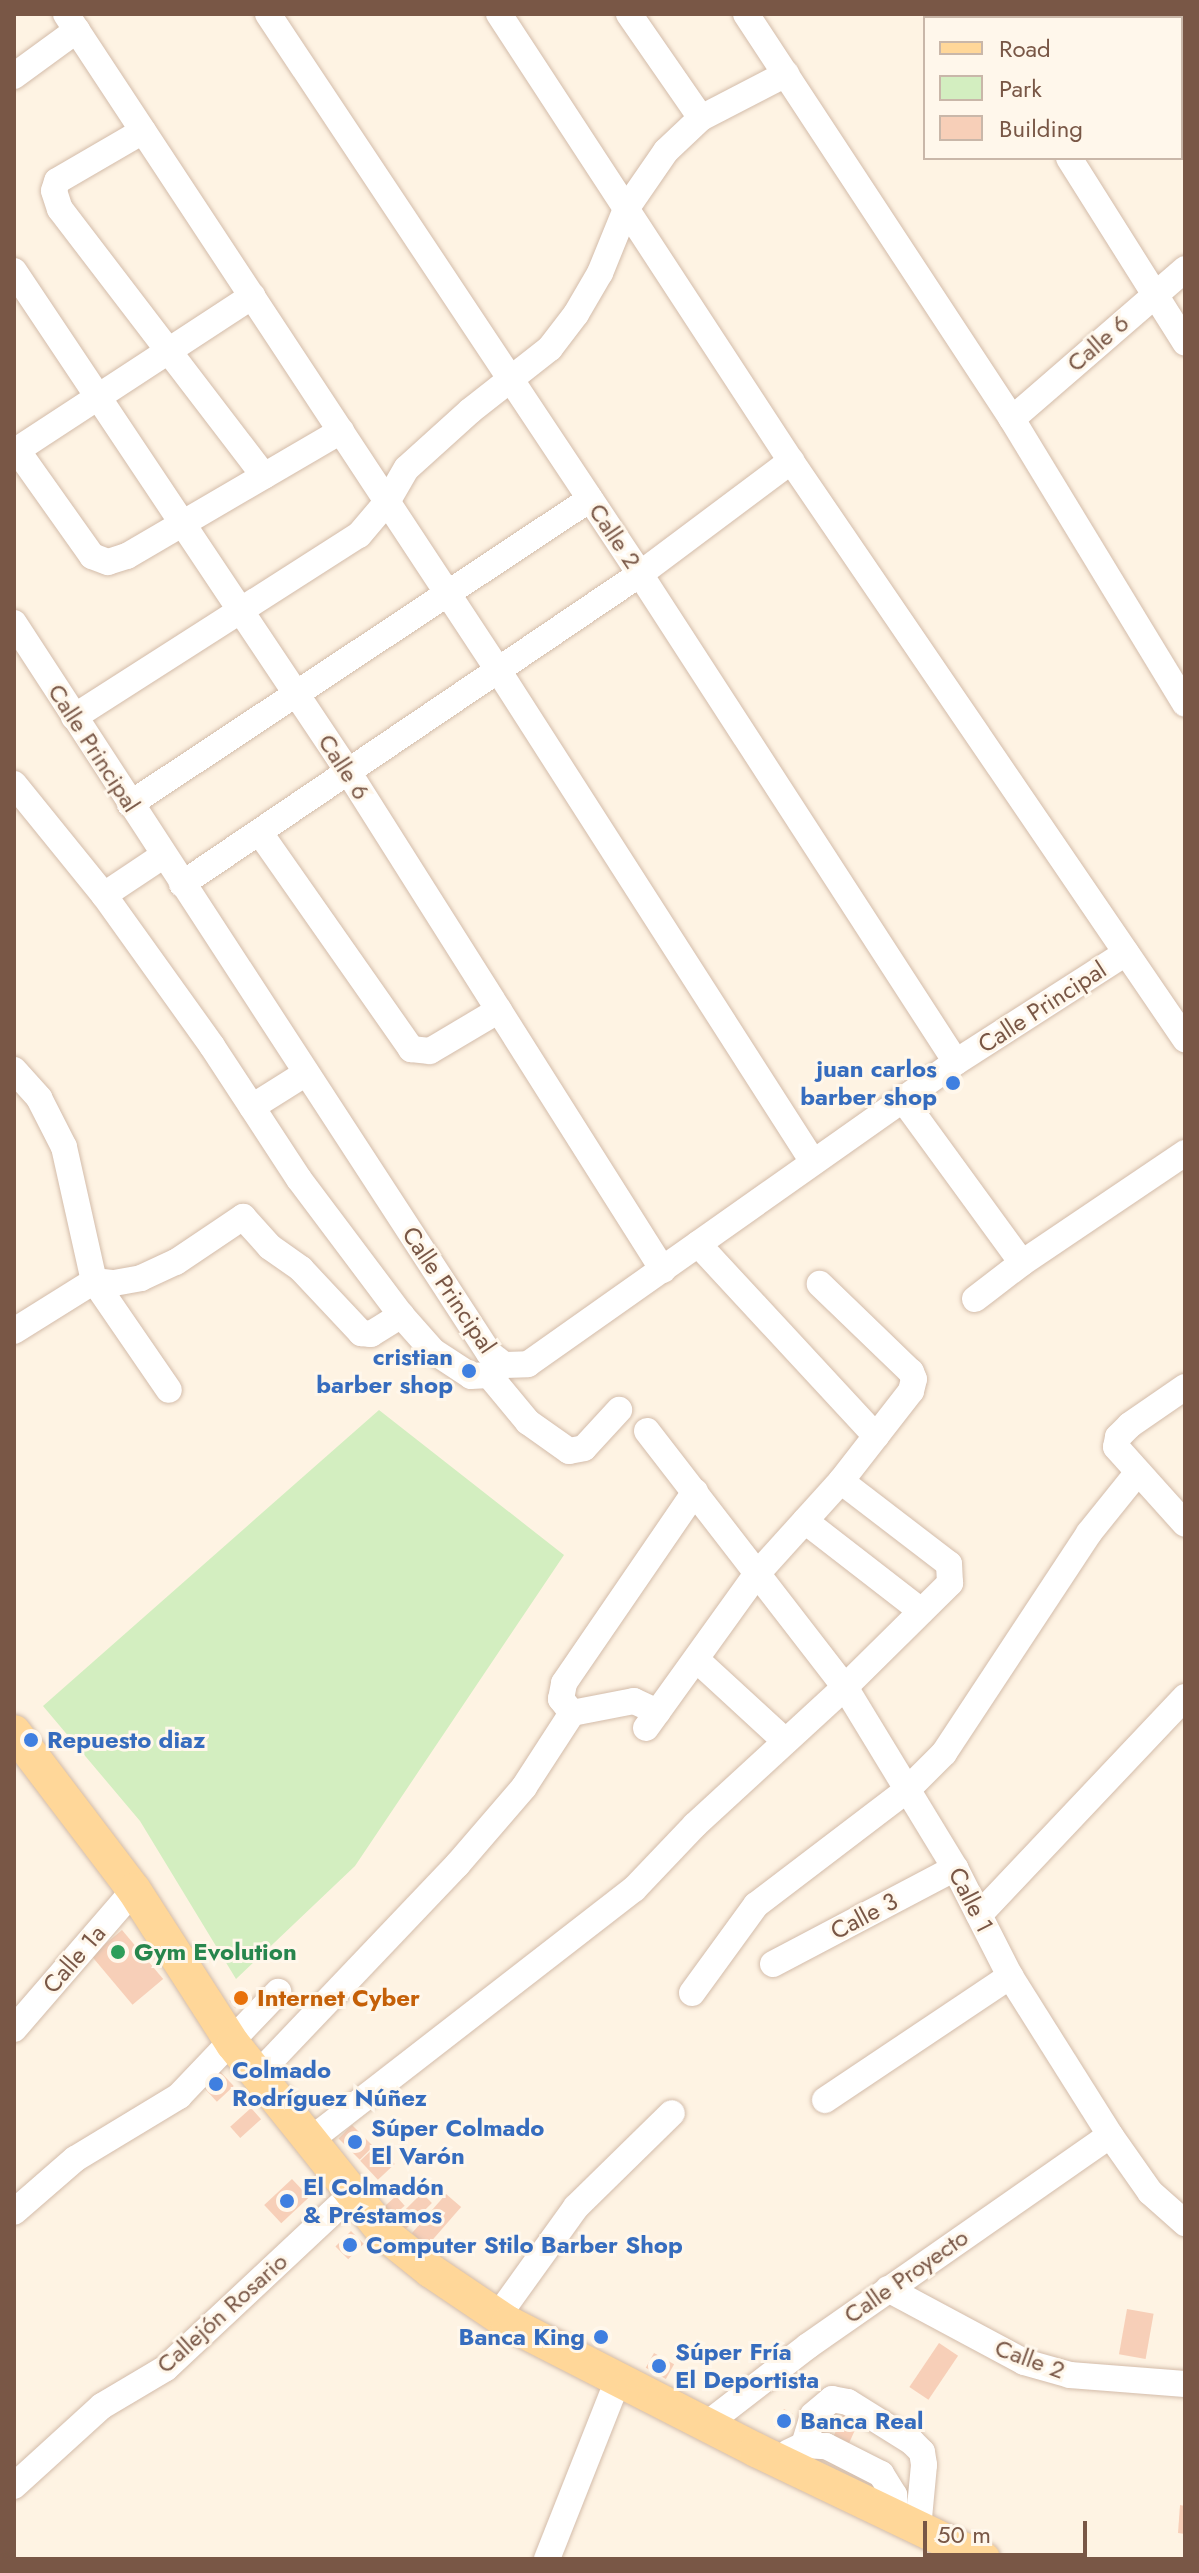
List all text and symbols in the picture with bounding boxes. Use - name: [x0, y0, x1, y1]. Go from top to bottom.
- legend: [923, 16, 1183, 160]
- text: Road: [999, 31, 1051, 66]
- text: Park: [999, 71, 1042, 106]
- text: Building: [999, 111, 1083, 146]
- street label: Calle 6: [1061, 308, 1135, 378]
- street label: Calle 2: [583, 498, 647, 574]
- street label: Calle Principal: [42, 679, 146, 817]
- street label: Calle 6: [312, 729, 376, 805]
- street label: Calle Principal: [973, 955, 1111, 1059]
- place label: juan carlos barber shop: [800, 1055, 937, 1111]
- marker: juan carlos barber shop: [944, 1074, 962, 1092]
- street label: Calle Principal: [396, 1221, 502, 1359]
- place label: cristian barber shop: [316, 1343, 453, 1399]
- marker: cristian barber shop: [460, 1362, 478, 1380]
- place label: Repuesto diaz: [47, 1726, 205, 1754]
- marker: Repuesto diaz: [22, 1731, 40, 1749]
- street label: Calle 1: [942, 1863, 1000, 1937]
- street label: Calle 3: [826, 1886, 902, 1946]
- street label: Calle 1a: [37, 1919, 111, 1999]
- place label: Gym Evolution: [134, 1938, 297, 1966]
- marker: Gym Evolution: [109, 1943, 127, 1961]
- place label: Internet Cyber: [257, 1984, 420, 2012]
- marker: Internet Cyber: [232, 1989, 250, 2007]
- place label: Colmado Rodríguez Núñez: [232, 2056, 427, 2112]
- marker: Colmado Rodríguez Núñez: [207, 2075, 225, 2093]
- place label: Súper Colmado El Varón: [371, 2114, 544, 2170]
- marker: Súper Colmado El Varón: [346, 2133, 364, 2151]
- place label: El Colmadón & Préstamos: [303, 2173, 444, 2229]
- marker: El Colmadón & Préstamos: [278, 2192, 296, 2210]
- street label: Calle Proyecto: [838, 2223, 974, 2329]
- place label: Computer Stilo Barber Shop: [366, 2231, 683, 2259]
- marker: Computer Stilo Barber Shop: [341, 2236, 359, 2254]
- street label: Callejón Rosario: [151, 2247, 293, 2379]
- place label: Banca King: [458, 2323, 585, 2351]
- marker: Banca King: [592, 2328, 610, 2346]
- street label: Calle 2: [991, 2333, 1069, 2385]
- place label: Súper Fría El Deportista: [675, 2338, 819, 2394]
- marker: Súper Fría El Deportista: [650, 2357, 668, 2375]
- place label: Banca Real: [800, 2407, 923, 2435]
- marker: Banca Real: [775, 2412, 793, 2430]
- scale bar: [927, 2505, 1091, 2555]
- text: 50 m: [937, 2517, 991, 2552]

